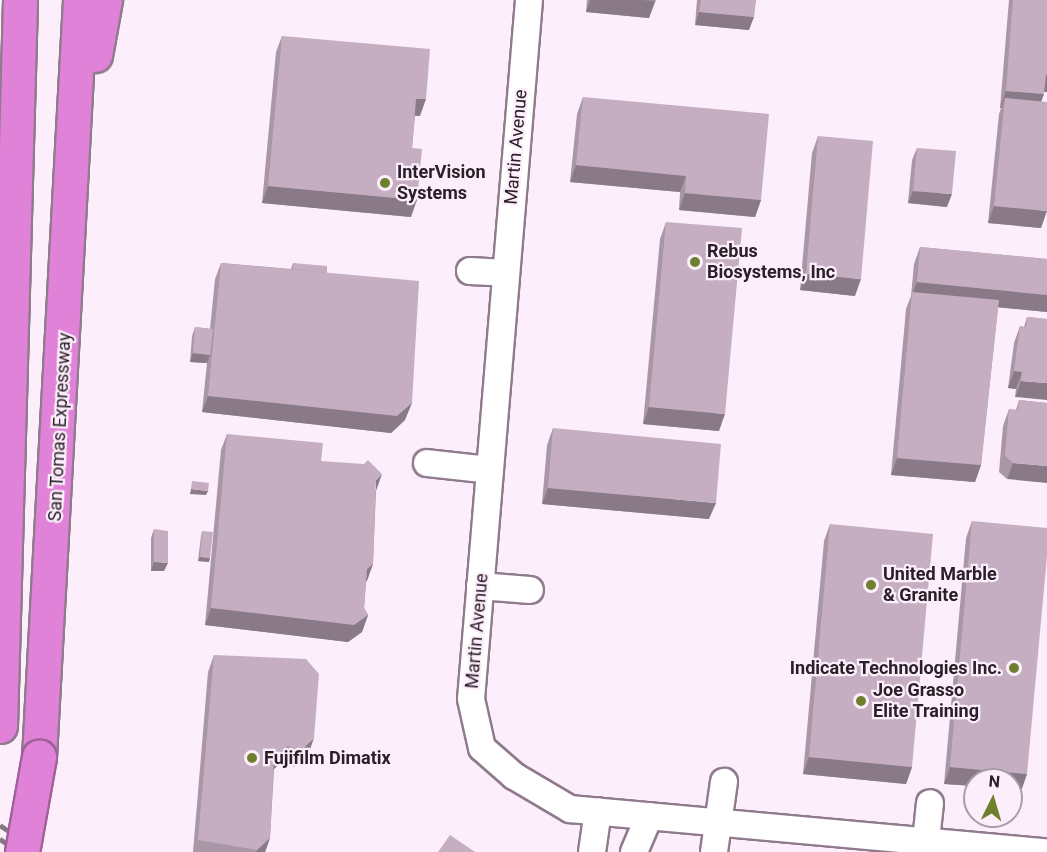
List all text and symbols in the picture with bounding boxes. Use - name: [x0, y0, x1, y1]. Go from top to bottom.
- street label: Martin Avenue: [500, 88, 532, 206]
- place label: InterVision Systems: [397, 162, 486, 204]
- marker: InterVision Systems: [378, 176, 392, 190]
- place label: Rebus Biosystems, Inc: [707, 241, 835, 284]
- marker: Rebus Biosystems, Inc: [688, 255, 702, 269]
- street label: San Tomas Expressway: [44, 332, 76, 522]
- place label: United Marble & Granite: [883, 564, 997, 606]
- street label: Martin Avenue: [461, 572, 493, 690]
- marker: United Marble & Granite: [864, 578, 878, 592]
- place label: Indicate Technologies Inc.: [789, 657, 1002, 679]
- marker: Indicate Technologies Inc.: [1007, 661, 1021, 675]
- place label: Joe Grasso Elite Training: [873, 680, 979, 722]
- marker: Joe Grasso Elite Training: [854, 694, 868, 708]
- place label: Fujifilm Dimatix: [264, 747, 391, 769]
- marker: Fujifilm Dimatix: [245, 751, 259, 765]
- north arrow: [963, 768, 1023, 828]
- text: N: [988, 772, 1001, 792]

